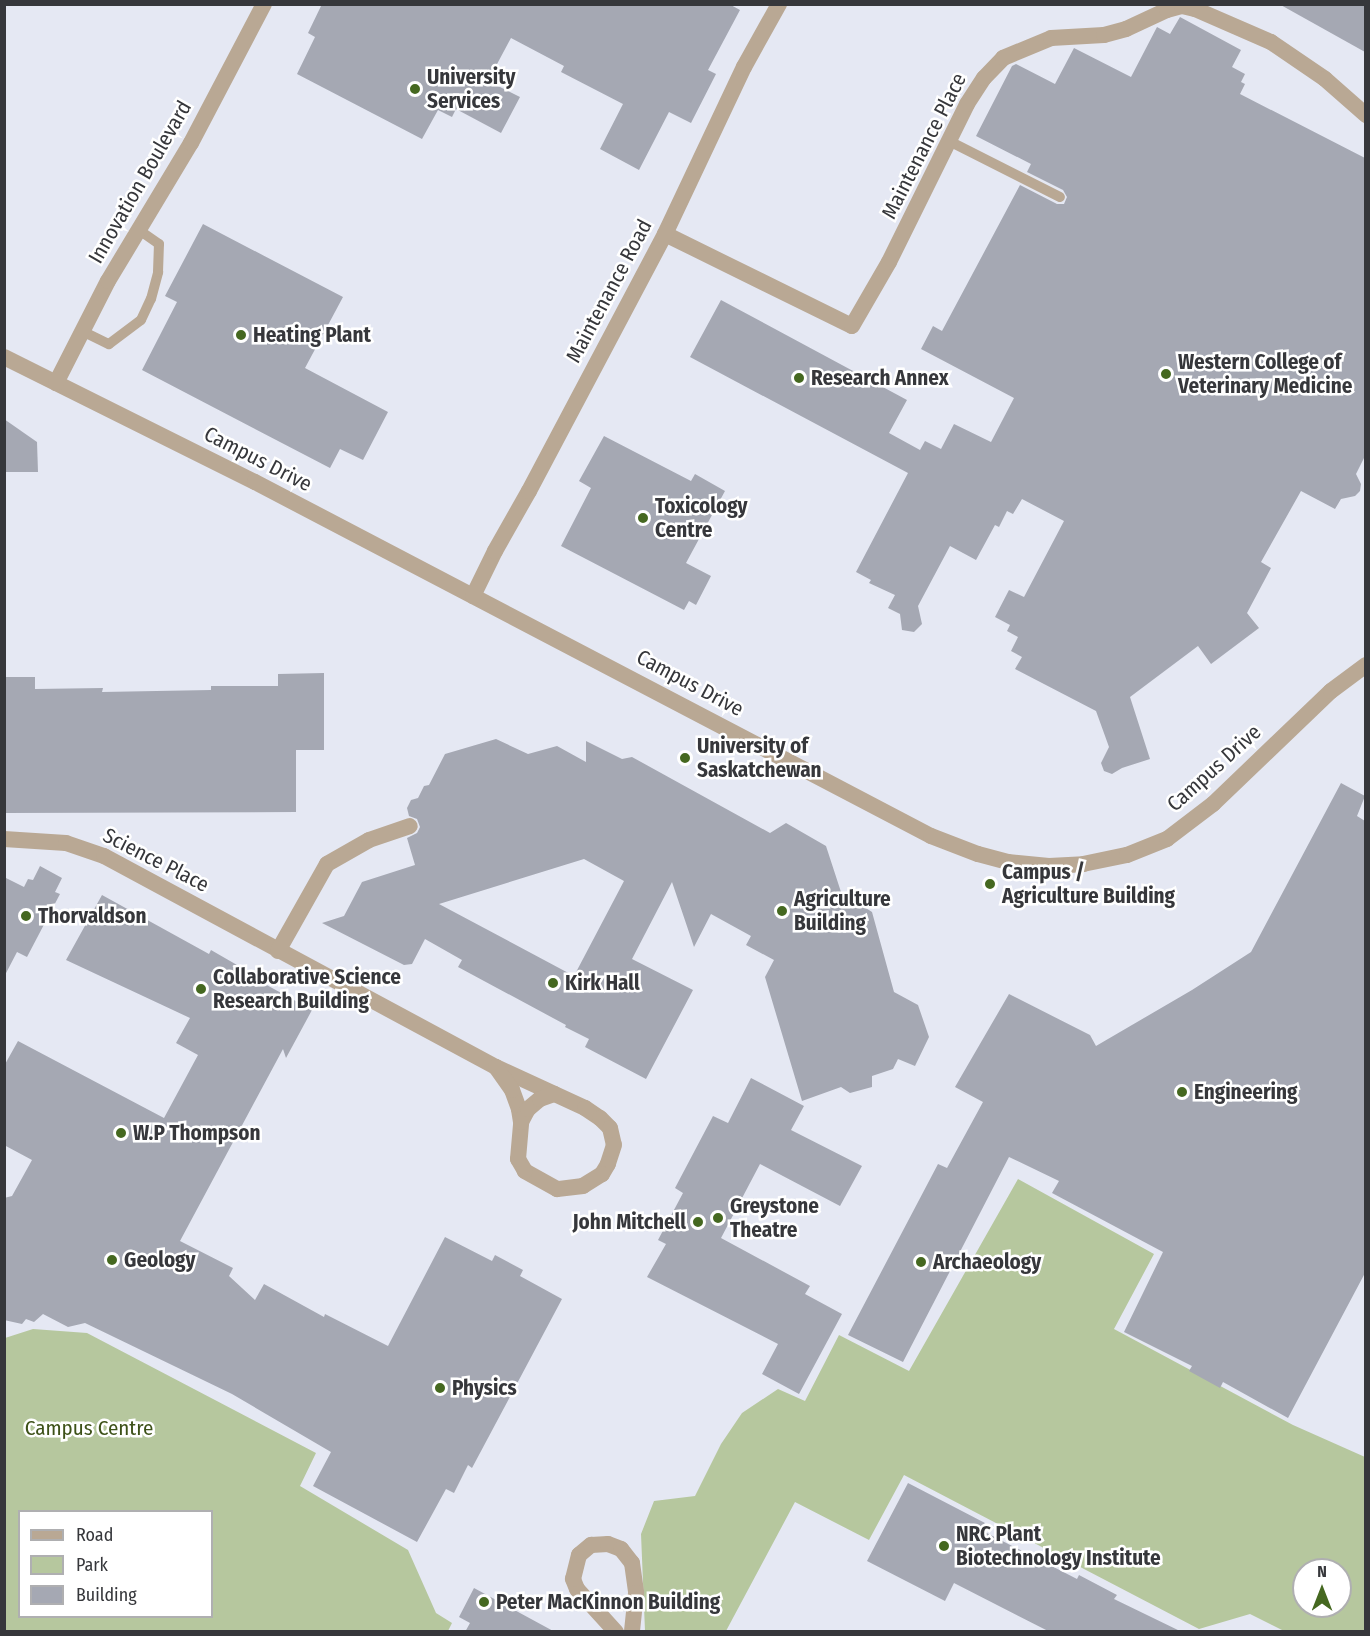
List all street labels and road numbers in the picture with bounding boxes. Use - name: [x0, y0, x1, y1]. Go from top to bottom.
- street label: Maintenance Place: [876, 69, 972, 223]
- street label: Innovation Boulevard: [83, 96, 197, 268]
- street label: Maintenance Road: [561, 215, 657, 367]
- street label: Campus Drive: [200, 421, 316, 497]
- street label: Campus Drive: [632, 644, 748, 722]
- street label: Campus Drive: [1162, 719, 1266, 817]
- street label: Science Place: [99, 823, 213, 897]

